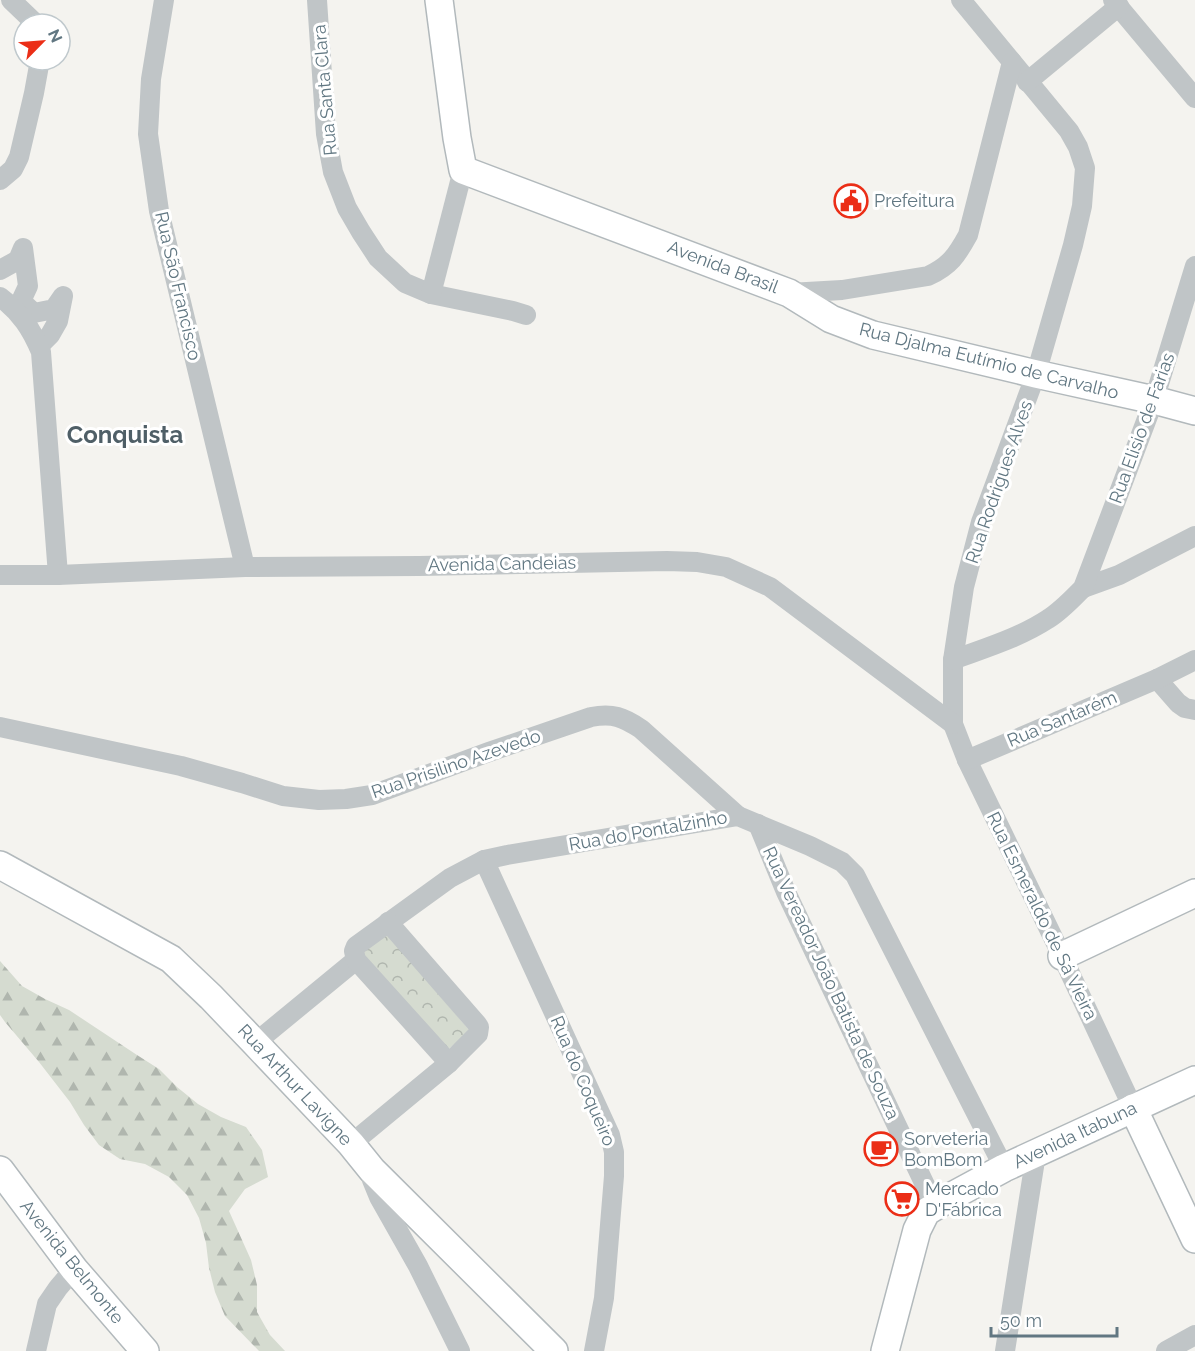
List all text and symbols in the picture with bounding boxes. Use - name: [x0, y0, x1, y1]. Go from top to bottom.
- north arrow: [12, 12, 72, 72]
- street label: Rua Santa Clara: [308, 24, 341, 156]
- text: N: [44, 26, 66, 45]
- public building icon: Prefeitura: [833, 183, 869, 219]
- place label: Prefeitura: [874, 190, 955, 211]
- street label: Rua São Francisco: [151, 209, 206, 363]
- street label: Avenida Brasil: [665, 236, 782, 297]
- street label: Rua Djalma Eutímio de Carvalho: [857, 318, 1121, 403]
- street label: Rua Elisio de Farias: [1105, 349, 1179, 506]
- street label: Rua Rodrigues Alves: [961, 397, 1036, 566]
- district label: Conquista: [67, 420, 183, 449]
- street label: Avenida Candeias: [428, 552, 577, 575]
- street label: Rua Santarém: [1004, 686, 1120, 751]
- street label: Rua Prisilino Azevedo: [368, 725, 544, 802]
- street label: Rua do Pontalzinho: [567, 806, 729, 855]
- street label: Rua Esmeraldo de Sá Vieira: [983, 808, 1102, 1023]
- street label: Rua Vereador João Batista de Souza: [759, 843, 904, 1122]
- street label: Rua do Coqueiro: [547, 1013, 620, 1149]
- street label: Rua Arthur Lavigne: [234, 1020, 357, 1150]
- street label: Avenida Itabuna: [1010, 1097, 1140, 1172]
- place label: Sorveteria BomBom: [904, 1128, 988, 1170]
- cafe icon: Sorveteria BomBom: [863, 1131, 899, 1167]
- place label: Mercado D'Fábrica: [925, 1178, 1002, 1220]
- supermarket icon: Mercado D'Fábrica: [884, 1181, 920, 1217]
- street label: Avenida Belmonte: [16, 1196, 129, 1328]
- scale bar: [991, 1300, 1117, 1338]
- text: 50 m: [1000, 1310, 1042, 1331]

